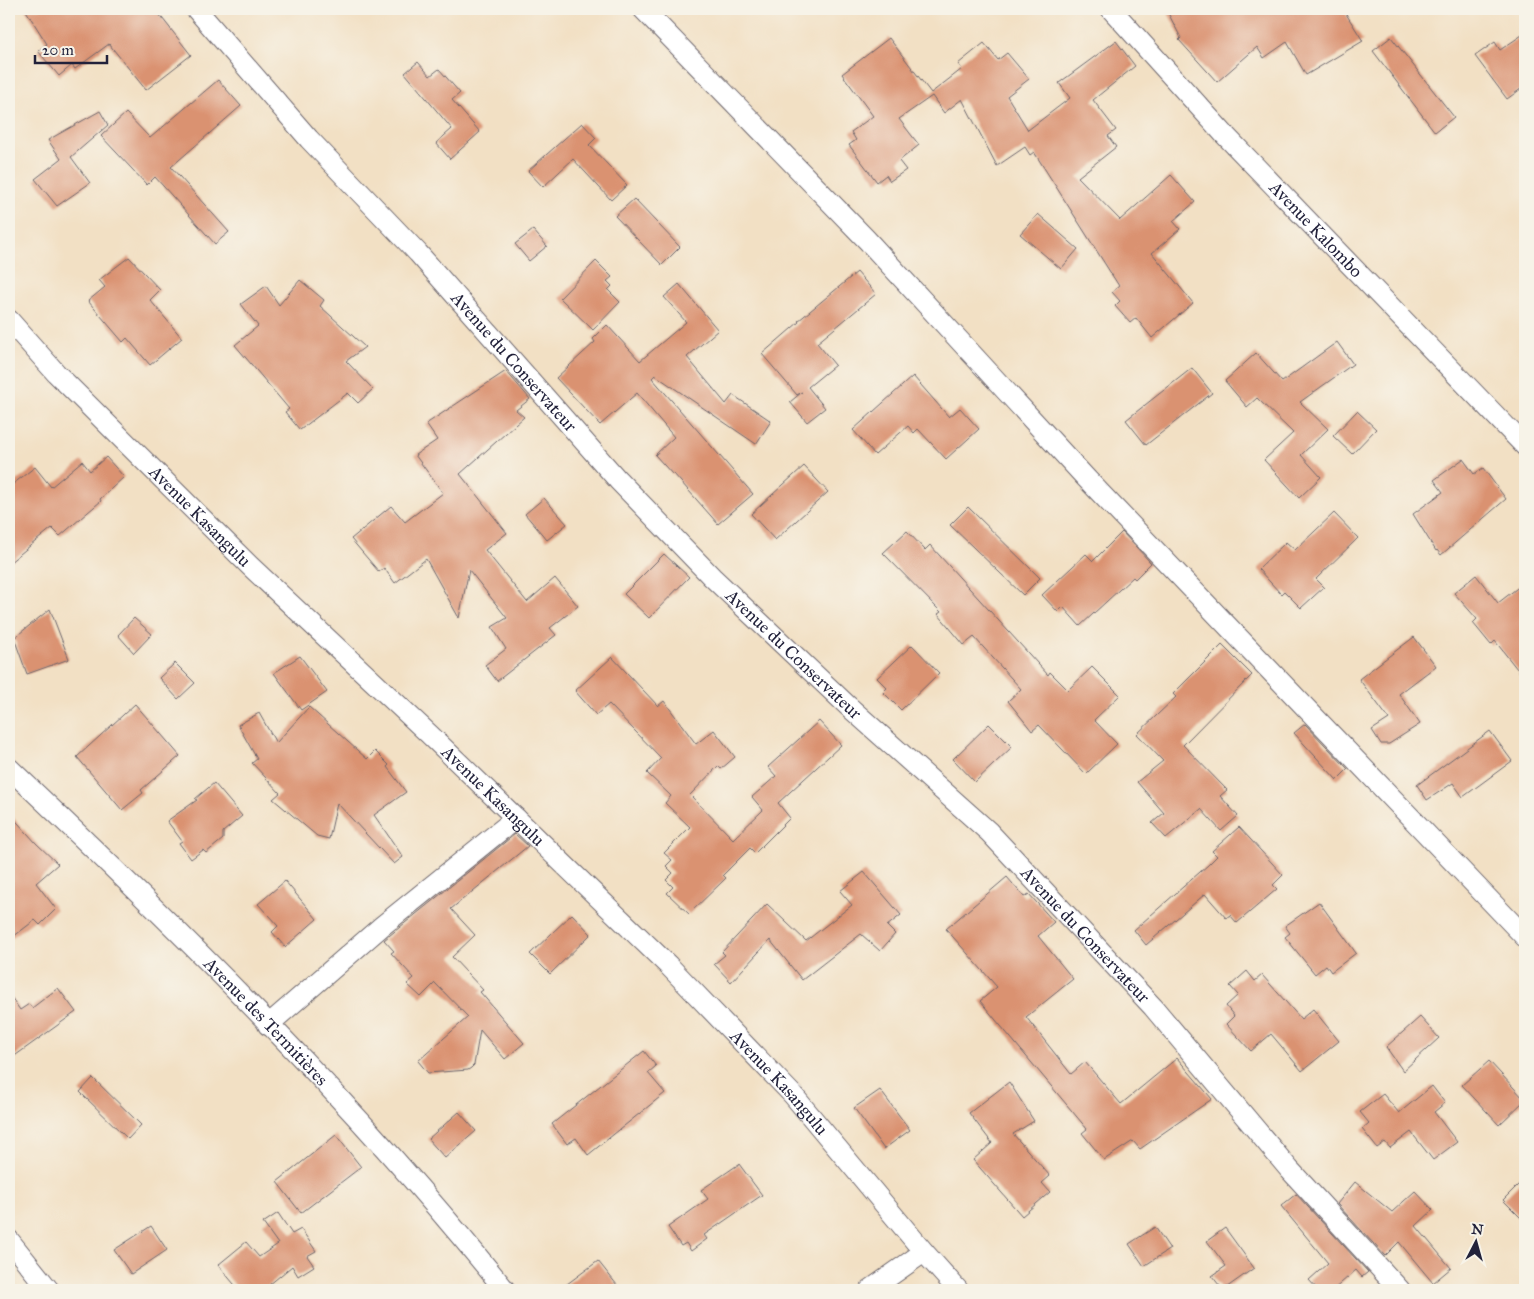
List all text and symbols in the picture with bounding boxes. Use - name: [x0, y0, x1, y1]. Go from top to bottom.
- scale bar: [35, 32, 108, 64]
- text: 20 m: [42, 41, 74, 59]
- street label: Avenue Kalombo: [1264, 176, 1367, 282]
- street label: Avenue du Conservateur: [446, 287, 582, 437]
- street label: Avenue Kasangulu: [144, 460, 256, 572]
- street label: Avenue du Conservateur: [720, 584, 866, 724]
- street label: Avenue Kasangulu: [436, 740, 549, 851]
- street label: Avenue du Conservateur: [1015, 861, 1155, 1008]
- street label: Avenue des Termitières: [198, 952, 333, 1090]
- street label: Avenue Kasangulu: [725, 1025, 833, 1140]
- north arrow: [1452, 1216, 1502, 1266]
- text: N: [1471, 1220, 1484, 1239]

